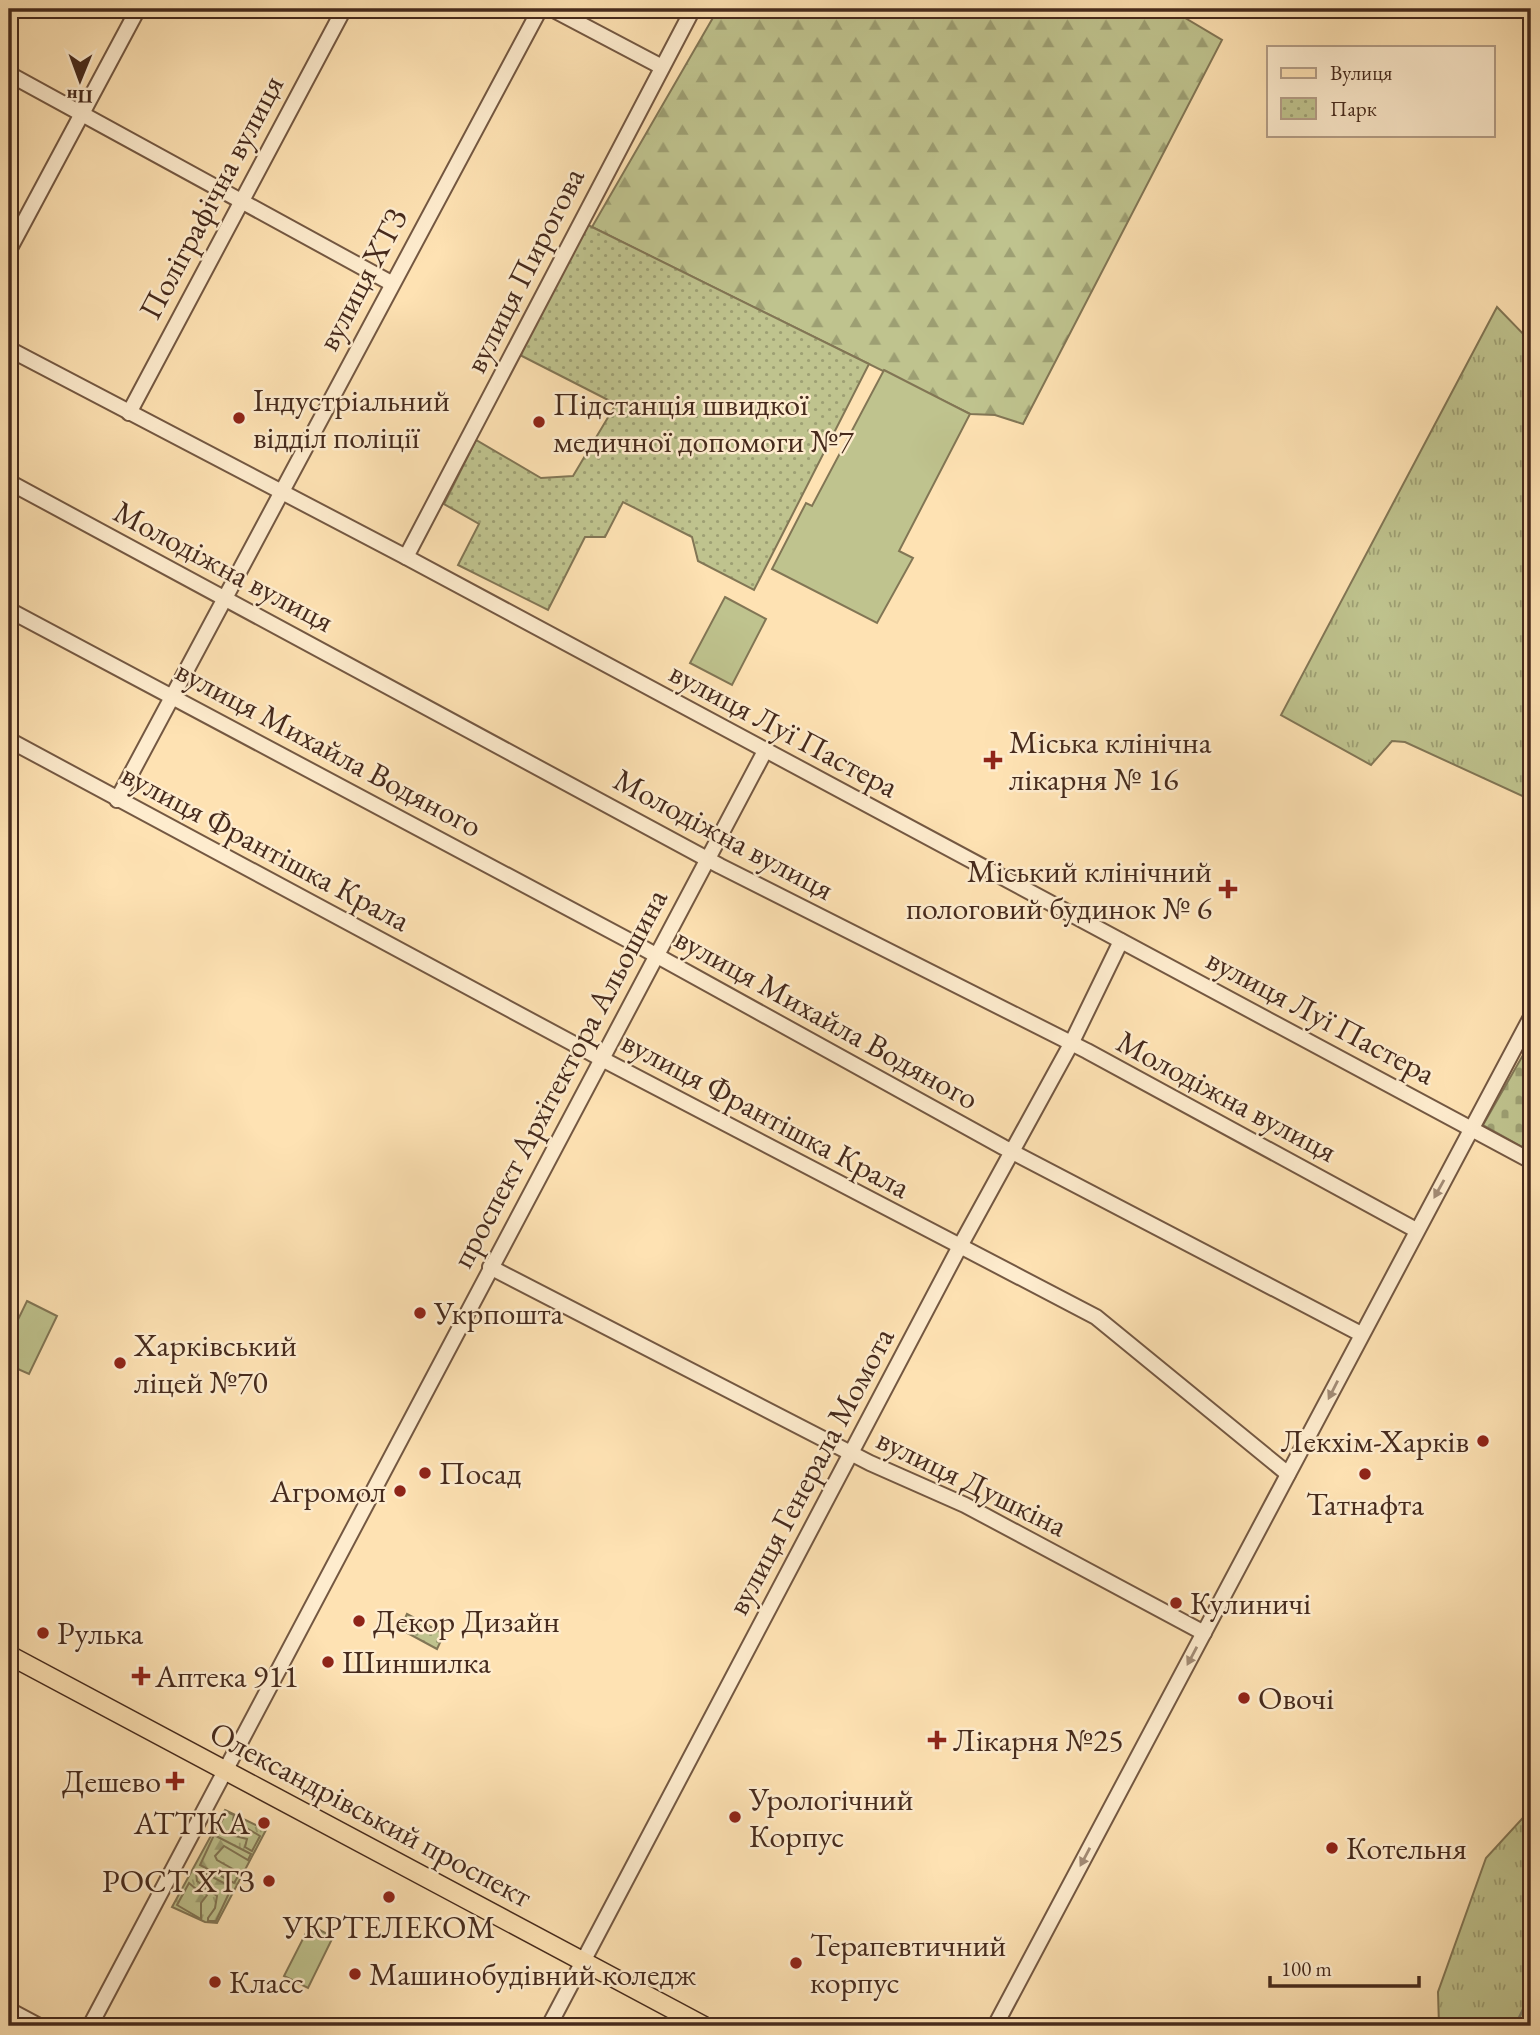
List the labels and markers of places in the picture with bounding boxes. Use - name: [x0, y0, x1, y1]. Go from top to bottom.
- place label: Індустріальний відділ поліції: [253, 379, 450, 458]
- place label: Підстанція швидкої медичної допомоги №7: [553, 383, 854, 462]
- marker: Індустріальний відділ поліції: [231, 410, 247, 426]
- marker: Підстанція швидкої медичної допомоги №7: [531, 414, 547, 430]
- place label: Міська клінічна лікарня № 16: [1009, 721, 1212, 800]
- marker: Міська клінічна лікарня № 16: [983, 750, 1003, 770]
- place label: Міський клінічний пологовий будинок № 6: [906, 850, 1212, 929]
- marker: Міський клінічний пологовий будинок № 6: [1218, 879, 1238, 899]
- place label: Укрпошта: [433, 1292, 564, 1334]
- marker: Укрпошта: [412, 1305, 428, 1321]
- place label: Харківський ліцей №70: [133, 1324, 297, 1403]
- marker: Харківський ліцей №70: [112, 1355, 128, 1371]
- place label: Лекхім-Харків: [1281, 1420, 1469, 1462]
- marker: Лекхім-Харків: [1475, 1433, 1491, 1449]
- place label: Посад: [439, 1452, 522, 1494]
- marker: Посад: [417, 1465, 433, 1481]
- marker: Татнафта: [1357, 1466, 1373, 1482]
- place label: Агромол: [269, 1470, 386, 1512]
- marker: Агромол: [392, 1483, 408, 1499]
- place label: Татнафта: [1306, 1483, 1424, 1525]
- place label: Кулиничі: [1190, 1582, 1311, 1624]
- marker: Кулиничі: [1168, 1595, 1184, 1611]
- place label: Декор Дизайн: [373, 1600, 560, 1642]
- place label: Рулька: [57, 1612, 144, 1654]
- marker: Декор Дизайн: [351, 1613, 367, 1629]
- marker: Рулька: [35, 1625, 51, 1641]
- place label: Шиншилка: [342, 1641, 491, 1683]
- marker: Шиншилка: [320, 1654, 336, 1670]
- place label: Аптека 911: [154, 1655, 299, 1697]
- marker: Аптека 911: [133, 1668, 149, 1684]
- place label: Овочі: [1258, 1677, 1334, 1719]
- marker: Овочі: [1236, 1690, 1252, 1706]
- place label: Лікарня №25: [953, 1719, 1124, 1761]
- marker: Лікарня №25: [927, 1730, 947, 1750]
- place label: Дешево: [62, 1760, 161, 1802]
- marker: Дешево: [167, 1773, 183, 1789]
- place label: Урологічний Корпус: [748, 1778, 913, 1857]
- place label: АТТІКА: [133, 1802, 251, 1844]
- marker: Урологічний Корпус: [727, 1809, 743, 1825]
- marker: АТТІКА: [256, 1815, 272, 1831]
- place label: Котельня: [1346, 1827, 1467, 1869]
- marker: Котельня: [1324, 1840, 1340, 1856]
- place label: РОСТ ХТЗ: [102, 1860, 255, 1902]
- marker: РОСТ ХТЗ: [261, 1873, 277, 1889]
- marker: УКРТЕЛЕКОМ: [381, 1889, 397, 1905]
- place label: УКРТЕЛЕКОМ: [282, 1906, 495, 1948]
- place label: Терапевтичний корпус: [810, 1924, 1006, 2003]
- place label: Машинобудівний коледж: [369, 1953, 696, 1995]
- marker: Терапевтичний корпус: [788, 1955, 804, 1971]
- place label: Класс: [229, 1961, 304, 2003]
- marker: Машинобудівний коледж: [347, 1966, 363, 1982]
- marker: Класс: [207, 1974, 223, 1990]

